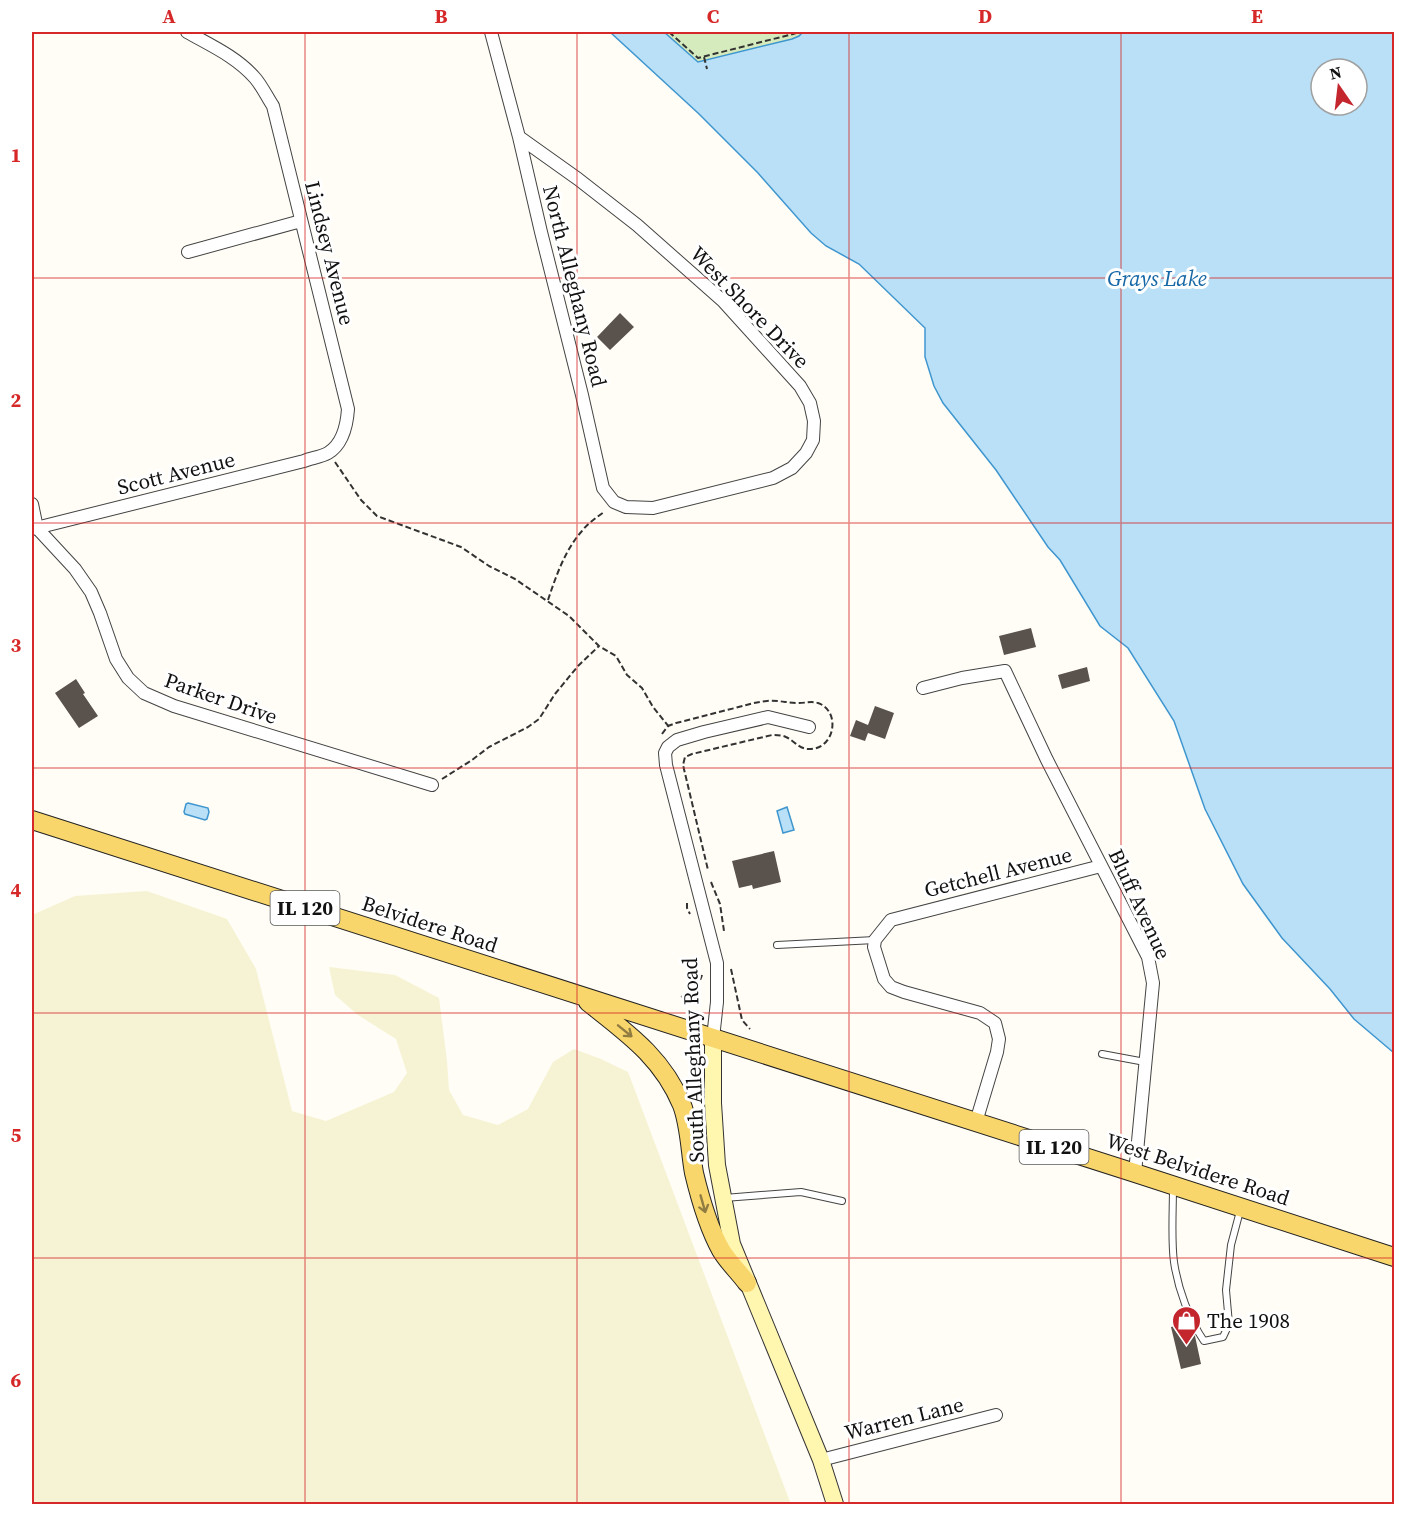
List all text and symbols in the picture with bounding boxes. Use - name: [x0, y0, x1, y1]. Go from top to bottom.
- text: A: [162, 2, 176, 30]
- text: B: [434, 2, 448, 30]
- text: C: [707, 2, 719, 30]
- text: D: [978, 2, 992, 30]
- text: E: [1251, 2, 1263, 30]
- north arrow: [1309, 57, 1369, 117]
- text: N: [1327, 60, 1344, 85]
- text: 1: [11, 141, 21, 169]
- street label: Lindsey Avenue: [298, 178, 362, 328]
- street label: North Alleghany Road: [536, 182, 614, 390]
- street label: West Shore Drive: [684, 239, 816, 375]
- water label: Grays Lake: [1107, 263, 1207, 293]
- text: 2: [11, 386, 22, 414]
- street label: Scott Avenue: [114, 444, 238, 502]
- text: 3: [11, 631, 22, 659]
- street label: Parker Drive: [161, 665, 281, 731]
- street label: Getchell Avenue: [921, 840, 1075, 904]
- street label: Bluff Avenue: [1102, 844, 1178, 964]
- text: 4: [11, 876, 22, 904]
- street label: Belvidere Road: [358, 888, 502, 960]
- road number: IL 120: [270, 891, 340, 925]
- street label: South Alleghany Road: [675, 957, 711, 1163]
- one-way arrow: [617, 1025, 633, 1038]
- text: 5: [11, 1121, 22, 1149]
- street label: West Belvidere Road: [1103, 1126, 1294, 1212]
- road number: IL 120: [1020, 1130, 1088, 1164]
- one-way arrow: [698, 1194, 709, 1213]
- shop icon: The 1908: [1170, 1304, 1202, 1346]
- place label: The 1908: [1207, 1306, 1290, 1335]
- text: 6: [11, 1366, 22, 1394]
- street label: Warren Lane: [841, 1389, 967, 1447]

